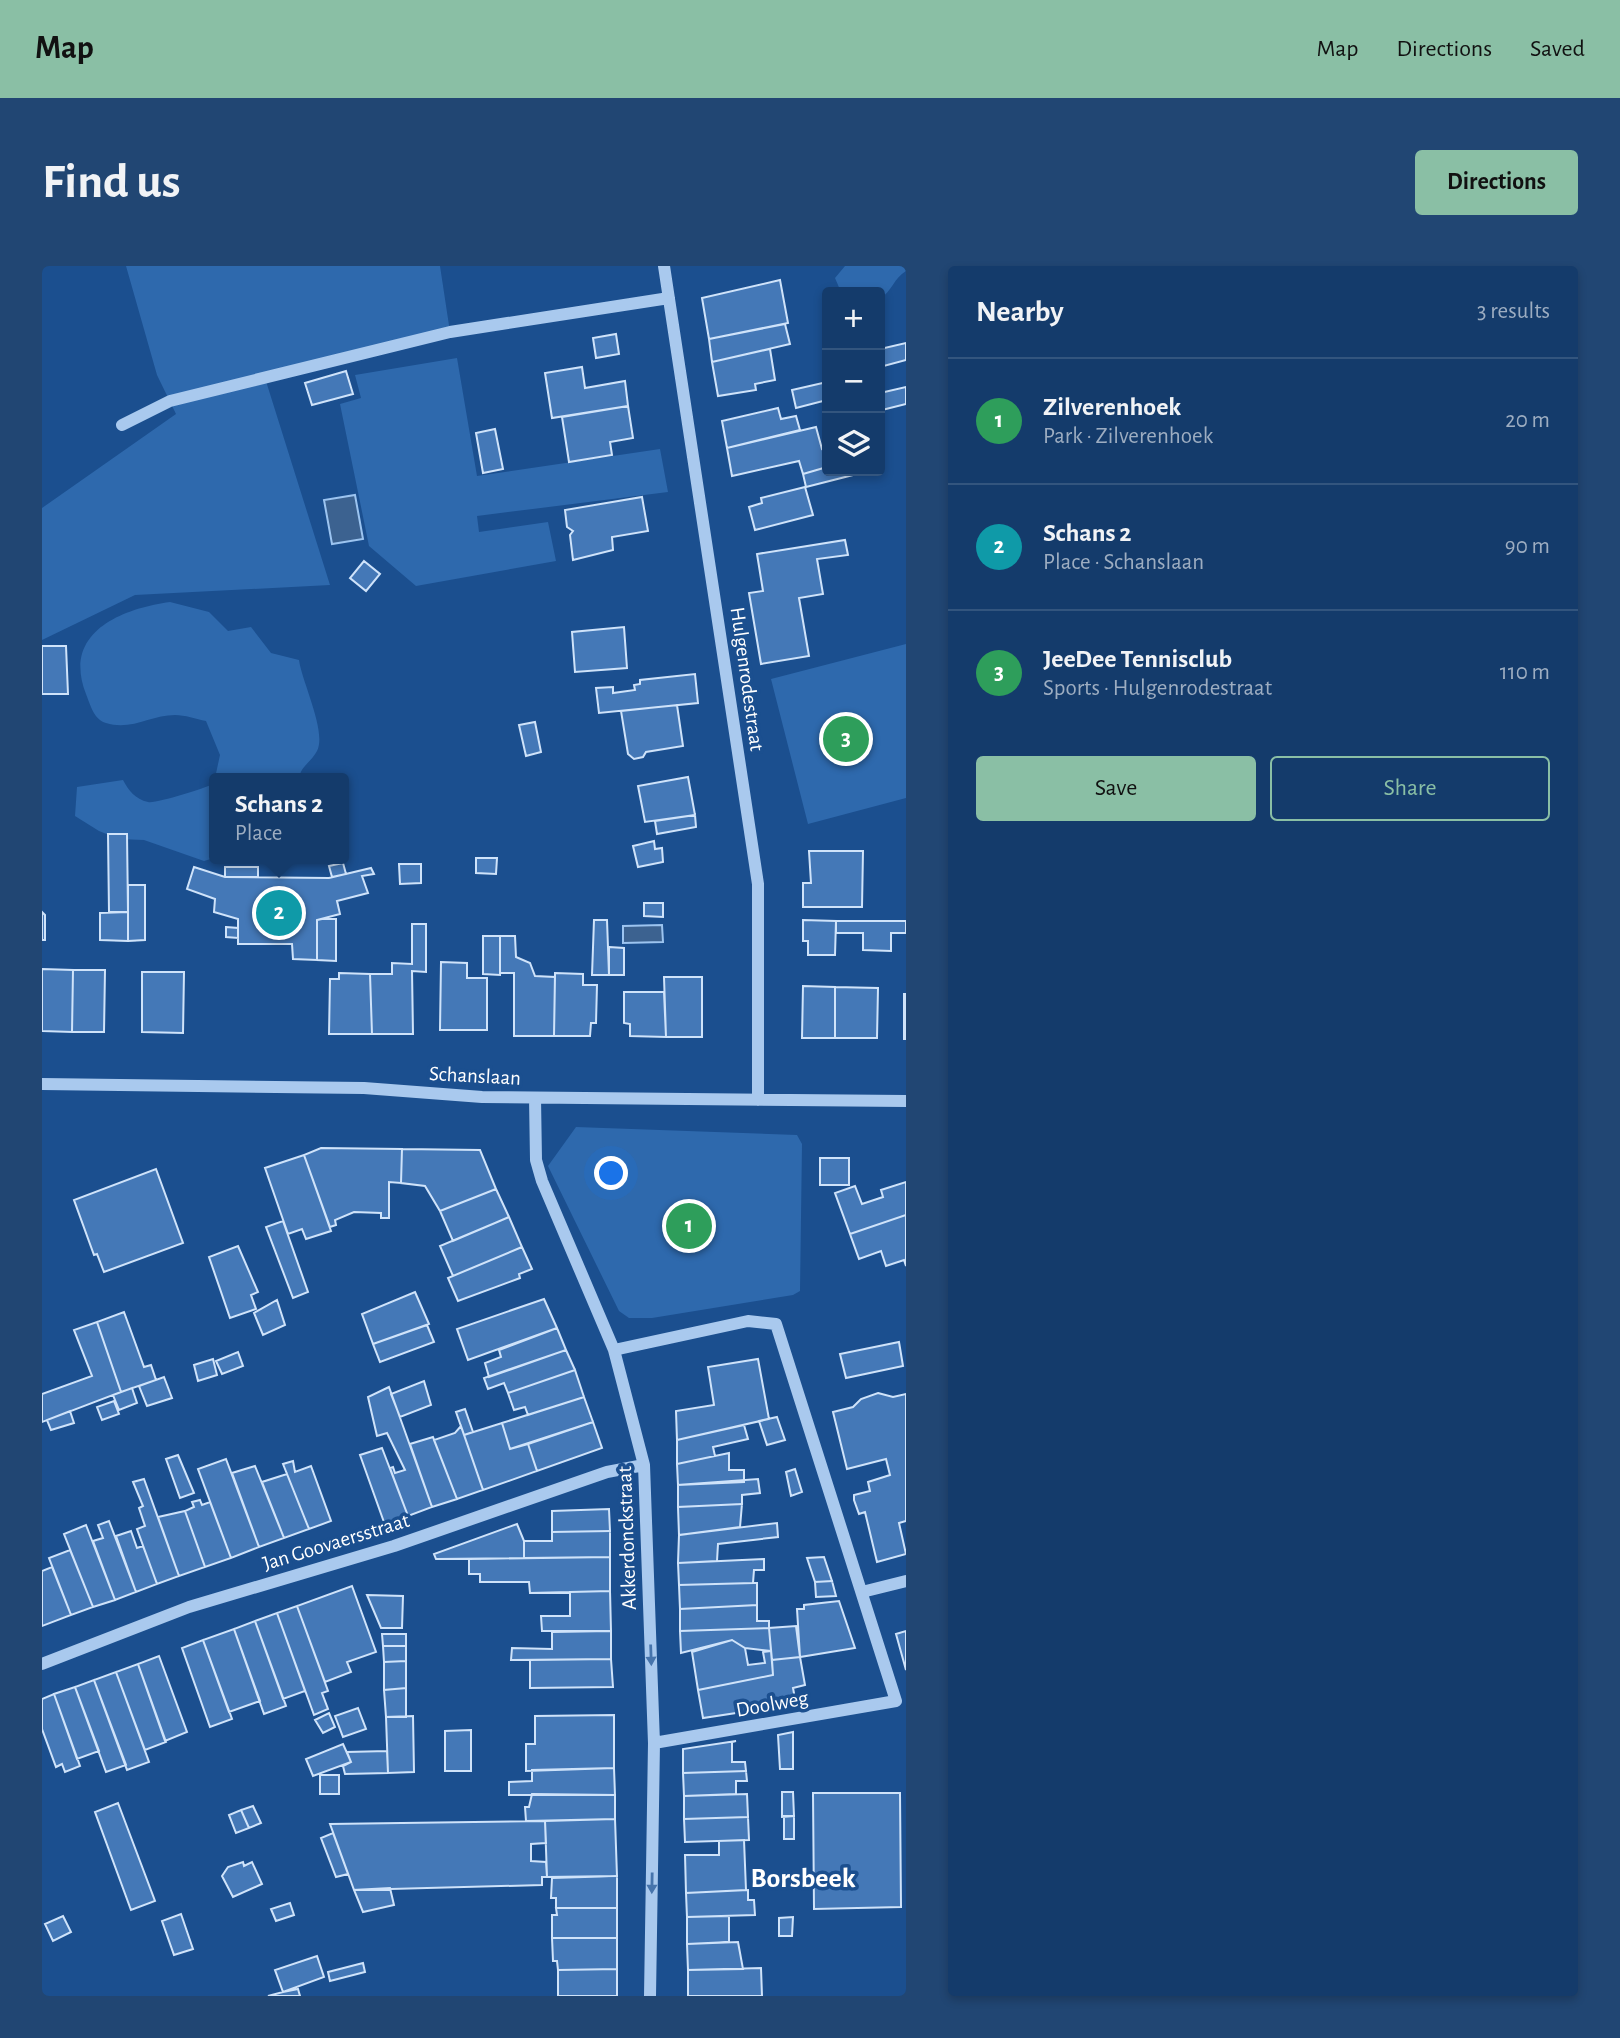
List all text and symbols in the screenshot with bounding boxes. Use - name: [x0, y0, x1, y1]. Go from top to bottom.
- text: Map: [35, 32, 94, 65]
- text: Map: [1316, 37, 1358, 61]
- text: Directions: [1396, 37, 1492, 61]
- text: Saved: [1530, 37, 1585, 61]
- button: Directions: [1415, 150, 1578, 215]
- text: Find us: [42, 158, 181, 207]
- map controls: [822, 287, 885, 476]
- button: +: [822, 287, 885, 350]
- text: Nearby: [976, 297, 1064, 327]
- text: 3 results: [1477, 300, 1550, 323]
- button: −: [822, 350, 885, 413]
- text: Zilverenhoek: [1043, 394, 1181, 420]
- text: 1: [995, 409, 1003, 432]
- text: 20 m: [1505, 409, 1550, 432]
- button: layers: [822, 413, 885, 476]
- text: Park · Zilverenhoek: [1043, 425, 1213, 448]
- text: Schans 2: [1043, 520, 1132, 546]
- text: 2: [994, 535, 1004, 558]
- text: 90 m: [1505, 535, 1550, 558]
- text: Place · Schanslaan: [1043, 551, 1204, 574]
- street label: Hulgenrodestraat: [726, 606, 768, 753]
- text: JeeDee Tennisclub: [1043, 646, 1232, 672]
- text: 3: [994, 661, 1004, 684]
- text: 110 m: [1500, 661, 1550, 684]
- text: Sports · Hulgenrodestraat: [1043, 677, 1272, 700]
- pin: 3: [823, 713, 869, 765]
- button: Save: [976, 756, 1256, 821]
- button: Share: [1270, 756, 1550, 821]
- popup: [209, 773, 349, 864]
- text: Schans 2: [235, 791, 323, 817]
- text: Place: [235, 822, 282, 845]
- pin: 2: [256, 887, 302, 939]
- street label: Schanslaan: [429, 1063, 521, 1089]
- your location: [594, 1156, 628, 1190]
- pin: 1: [666, 1200, 712, 1252]
- street label: Akkerdonckstraat: [614, 1465, 640, 1610]
- street label: Jan Goovaersstraat: [260, 1510, 412, 1574]
- one-way arrow: [645, 1645, 657, 1667]
- street label: Doolweg: [734, 1687, 810, 1721]
- district label: Borsbeek: [750, 1865, 856, 1893]
- one-way arrow: [646, 1872, 658, 1894]

